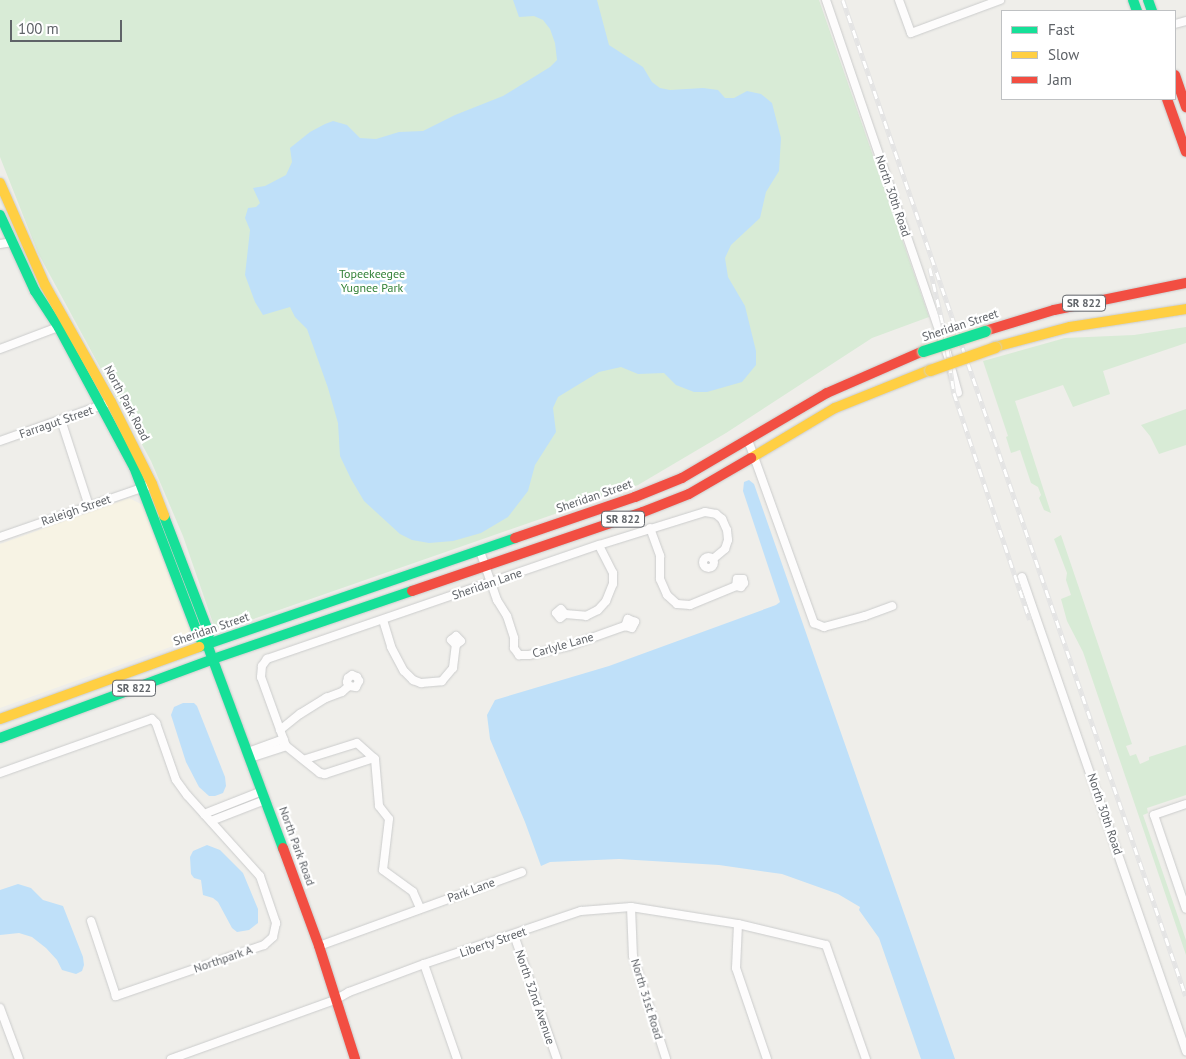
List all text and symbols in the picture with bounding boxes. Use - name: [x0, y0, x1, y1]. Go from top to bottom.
- scale bar: [12, 10, 125, 42]
- legend: [1001, 10, 1176, 100]
- text: 100 m: [18, 19, 59, 38]
- text: Fast: [1048, 20, 1075, 39]
- text: Slow: [1048, 45, 1079, 64]
- text: Jam: [1048, 70, 1072, 89]
- street label: North 30th Road: [872, 153, 914, 239]
- park label: Topeekeegee Yugnee Park: [339, 267, 405, 295]
- road number: SR 822: [1062, 294, 1106, 312]
- street label: Sheridan Street: [920, 306, 1000, 344]
- street label: North Park Road: [101, 363, 153, 443]
- street label: Farragut Street: [17, 403, 95, 441]
- street label: Sheridan Street: [554, 476, 634, 516]
- street label: Raleigh Street: [39, 491, 113, 529]
- road number: SR 822: [600, 510, 646, 528]
- street label: Sheridan Lane: [450, 565, 524, 603]
- street label: Sheridan Street: [171, 609, 251, 649]
- street label: Carlyle Lane: [531, 629, 595, 661]
- road number: SR 822: [112, 680, 156, 696]
- street label: North 30th Road: [1084, 771, 1126, 857]
- street label: North Park Road: [276, 804, 318, 888]
- street label: Park Lane: [445, 875, 497, 905]
- street label: Liberty Street: [458, 924, 528, 960]
- street label: Northpark A: [191, 942, 255, 976]
- street label: North 32nd Avenue: [512, 948, 558, 1046]
- street label: North 31st Road: [628, 957, 666, 1041]

